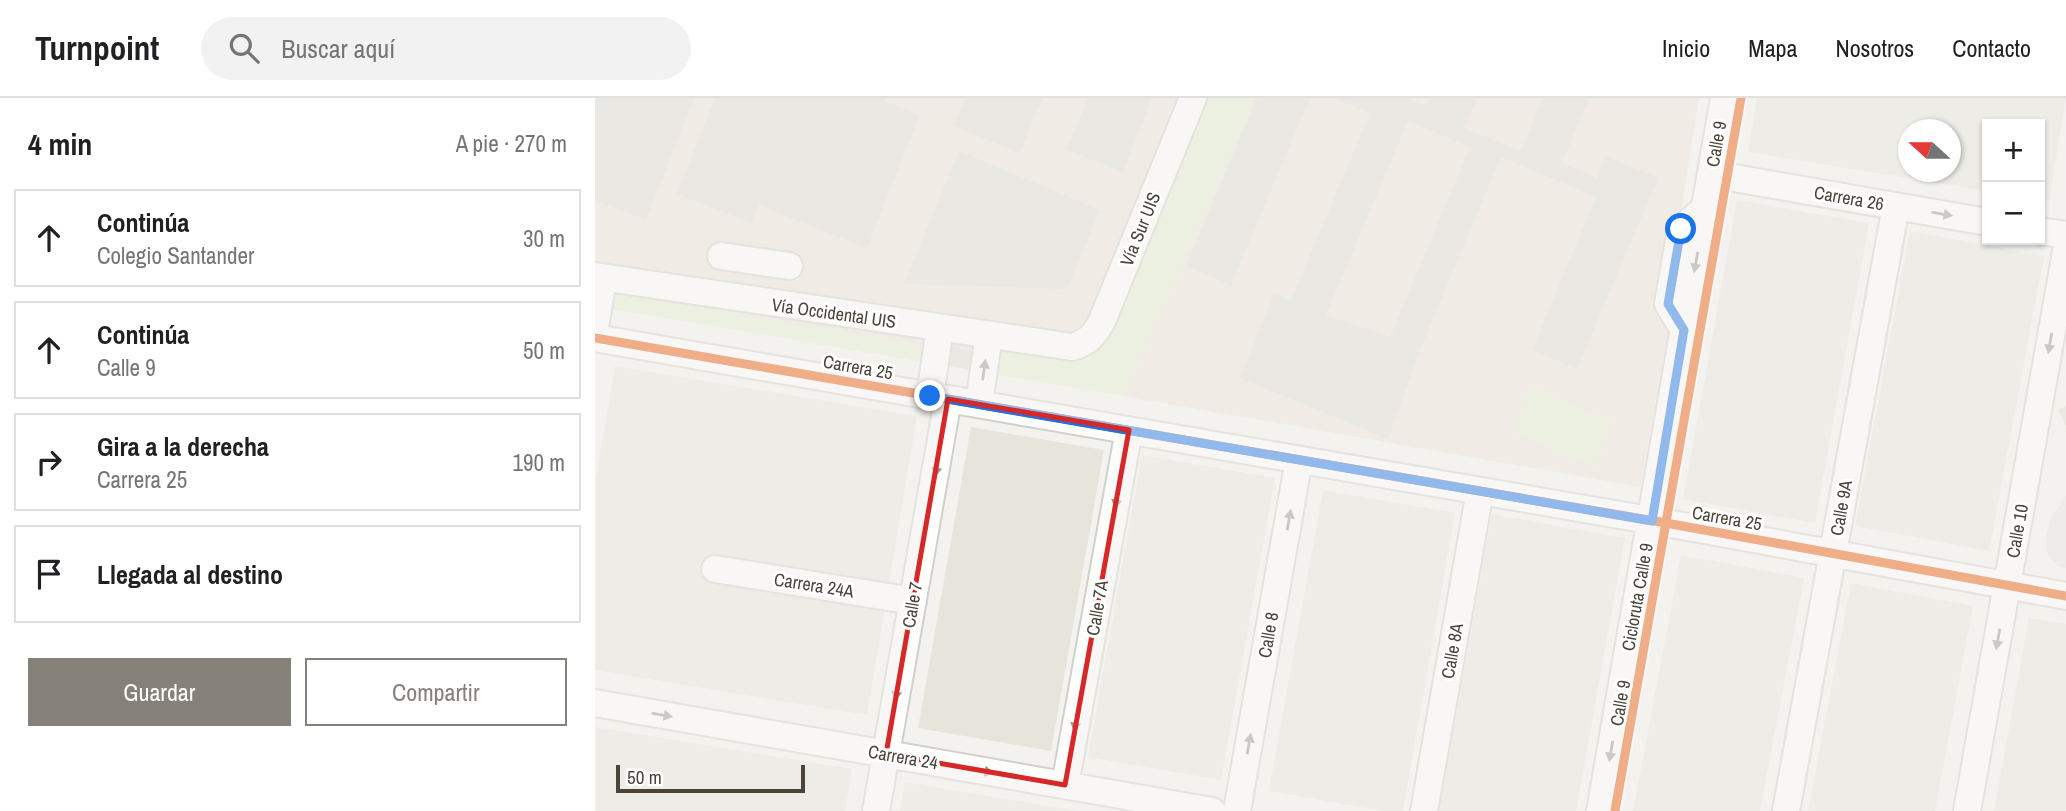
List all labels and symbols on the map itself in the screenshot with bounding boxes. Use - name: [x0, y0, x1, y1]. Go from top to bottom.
- street label: Calle 9: [1700, 119, 1732, 169]
- north arrow: [1898, 119, 1961, 182]
- street label: Carrera 26: [1812, 180, 1886, 216]
- street label: Vía Sur UIS: [1114, 188, 1166, 270]
- one-way arrow: [1931, 209, 1953, 220]
- route start: [1665, 213, 1696, 244]
- one-way arrow: [1690, 251, 1701, 273]
- street label: Vía Occidental UIS: [770, 292, 898, 334]
- one-way arrow: [2044, 332, 2055, 354]
- street label: Carrera 25: [821, 349, 895, 385]
- one-way arrow: [979, 359, 990, 381]
- route end: [914, 380, 945, 411]
- one-way arrow: [931, 455, 942, 477]
- street label: Calle 9A: [1824, 478, 1858, 538]
- one-way arrow: [1111, 487, 1122, 509]
- street label: Carrera 25: [1690, 500, 1764, 536]
- street label: Calle 10: [2000, 502, 2034, 560]
- one-way arrow: [1283, 509, 1294, 531]
- street label: Cicloruta Calle 9: [1615, 541, 1659, 653]
- street label: Carrera 24A: [772, 566, 856, 604]
- street label: Calle 7A: [1080, 578, 1114, 638]
- street label: Calle 7: [896, 580, 928, 630]
- street label: Calle 8: [1252, 610, 1284, 660]
- street label: Calle 8A: [1435, 621, 1469, 681]
- one-way arrow: [1992, 628, 2003, 650]
- street label: Calle 9: [1604, 678, 1636, 728]
- one-way arrow: [891, 680, 902, 702]
- one-way arrow: [651, 710, 673, 721]
- one-way arrow: [1070, 711, 1081, 733]
- one-way arrow: [1244, 733, 1255, 755]
- street label: Carrera 24: [866, 739, 940, 775]
- one-way arrow: [1605, 741, 1616, 763]
- scale bar: [616, 762, 805, 794]
- one-way arrow: [972, 766, 994, 777]

